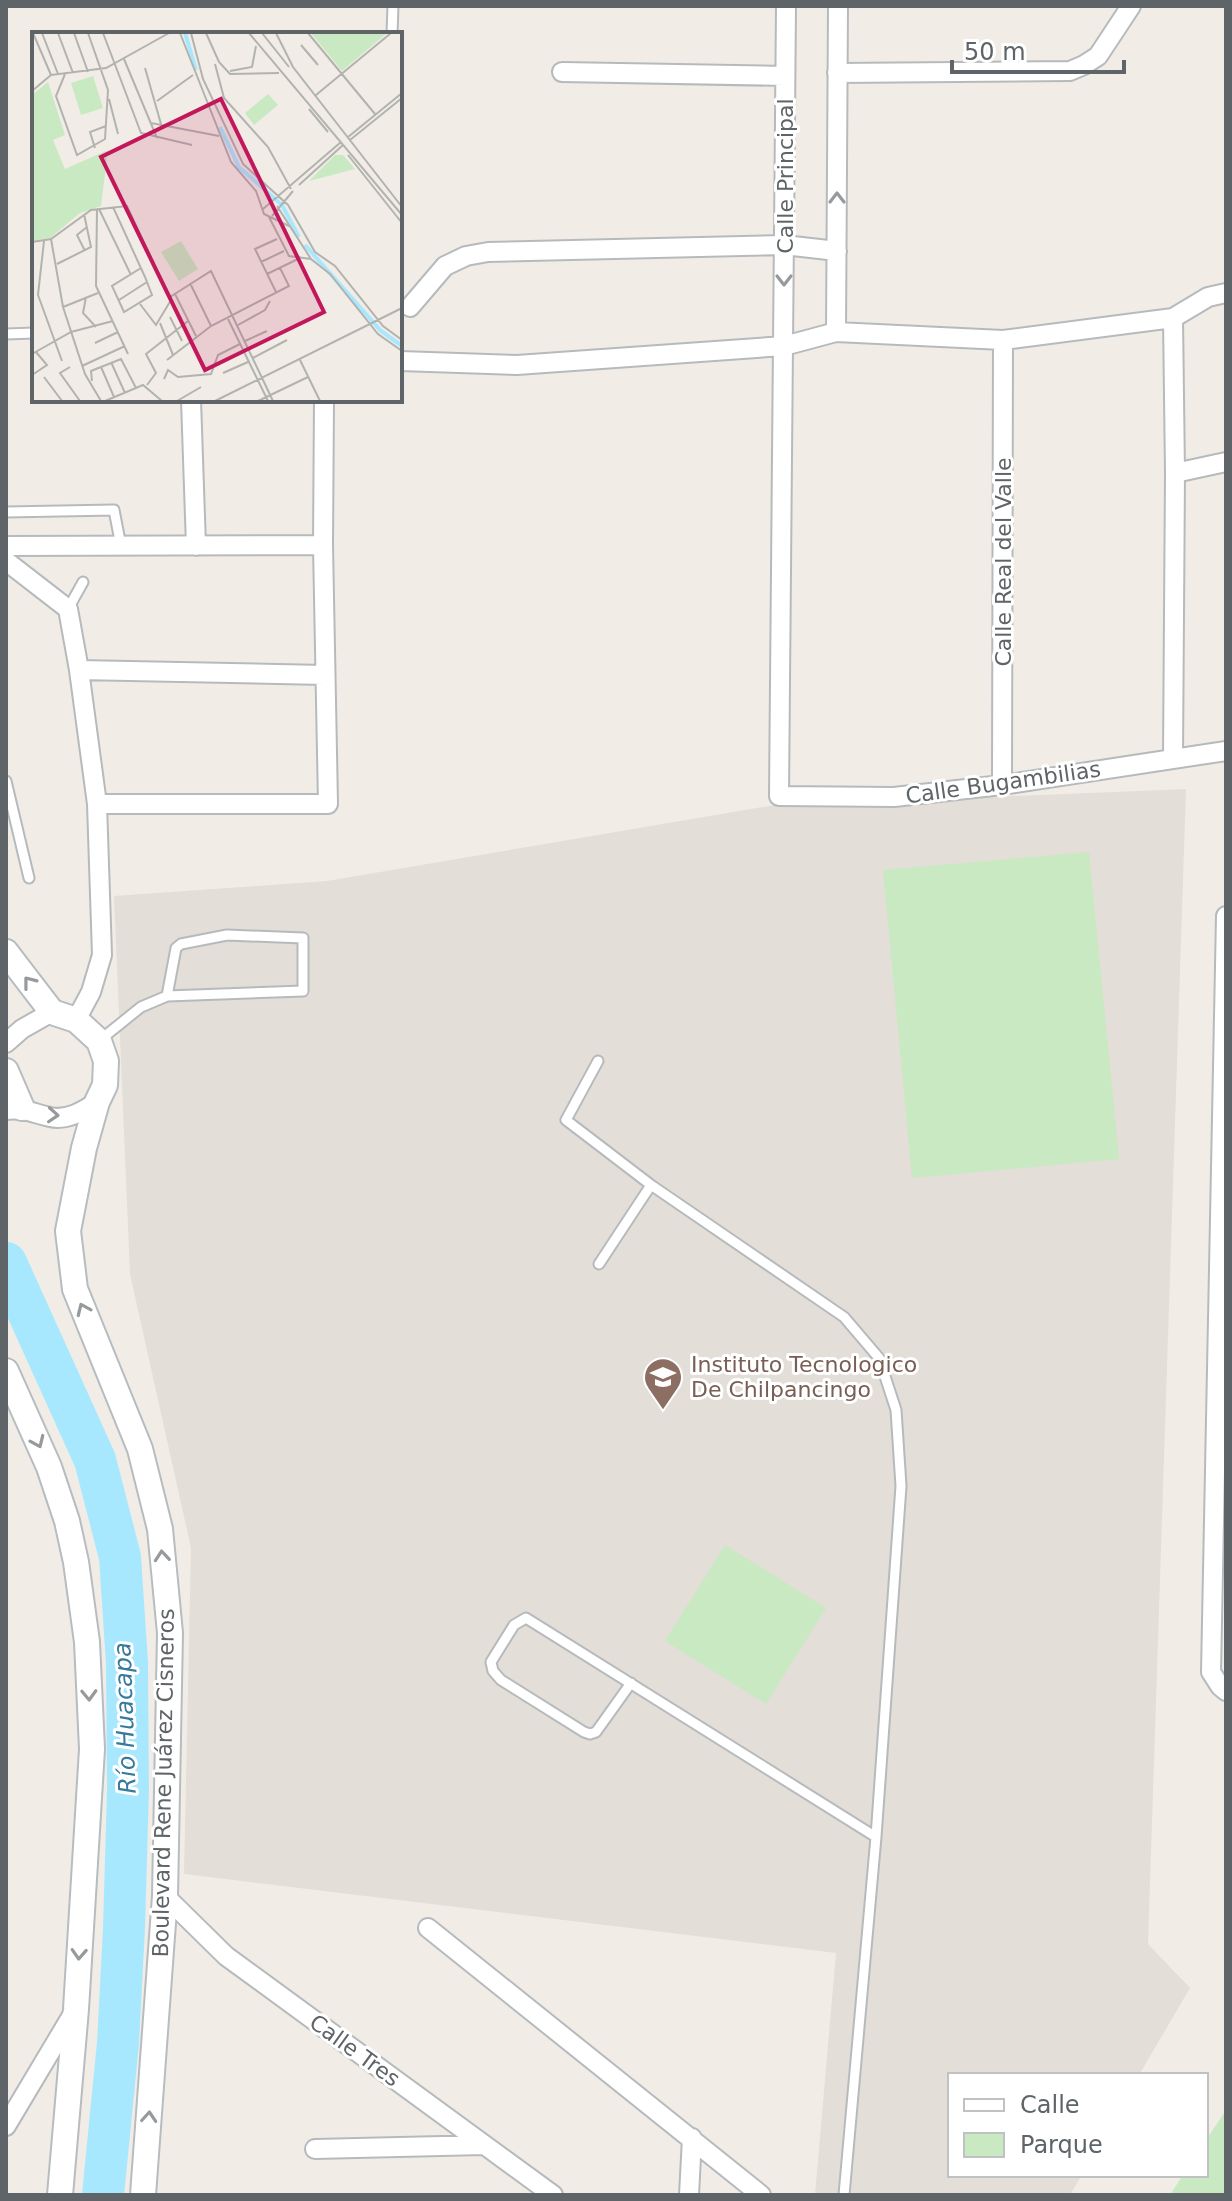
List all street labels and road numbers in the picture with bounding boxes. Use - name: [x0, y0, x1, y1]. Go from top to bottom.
- street label: Calle Principal: [773, 98, 798, 254]
- street label: Calle Real del Valle: [991, 457, 1016, 667]
- street label: Calle Bugambilias: [904, 756, 1102, 809]
- street label: Boulevard Rene Juárez Cisneros: [148, 1608, 179, 1958]
- street label: Calle Tres: [305, 2009, 405, 2091]

